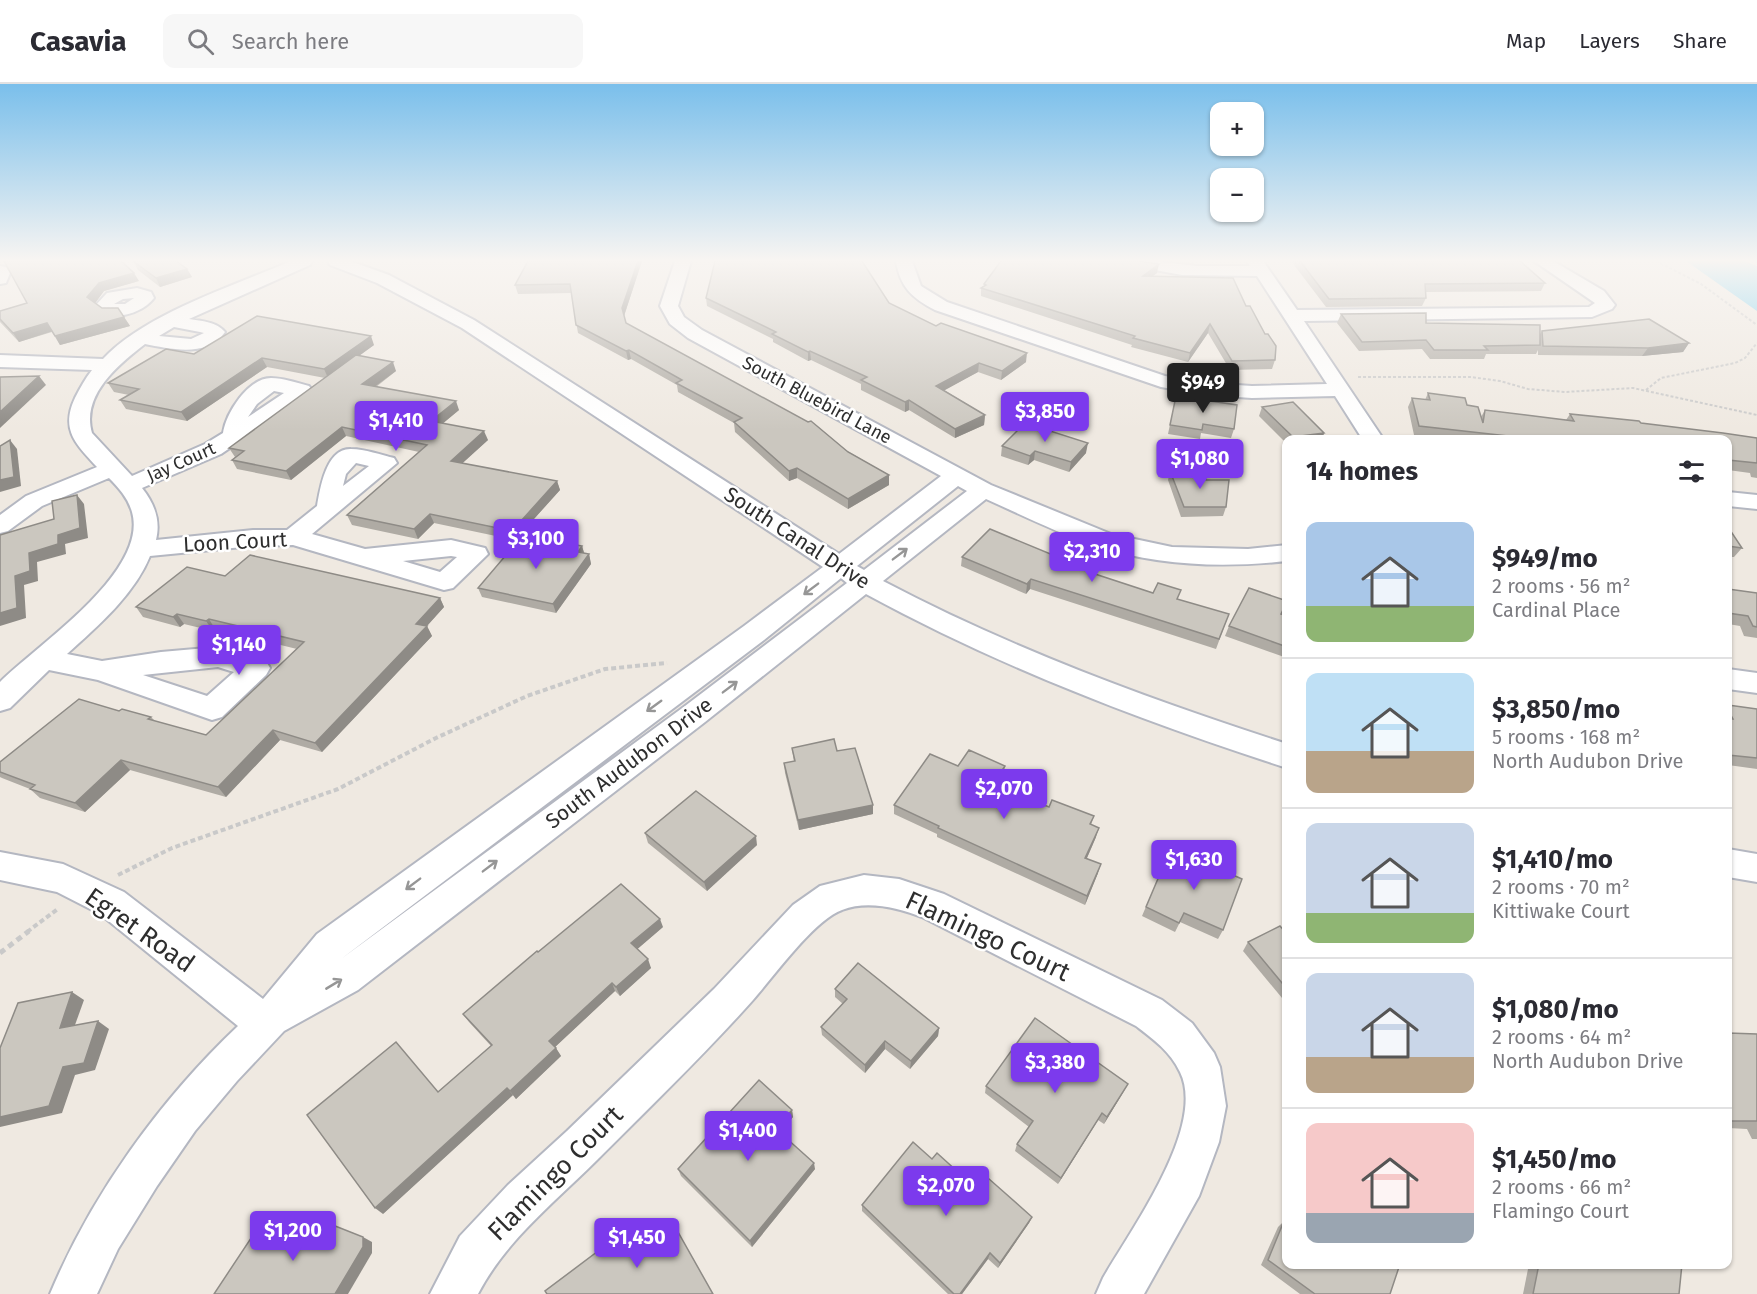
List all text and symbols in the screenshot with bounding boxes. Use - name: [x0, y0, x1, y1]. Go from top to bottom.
- search box: [163, 14, 583, 68]
- text: Casavia: [30, 25, 127, 58]
- icon: search: [184, 25, 217, 58]
- text: Search here: [232, 28, 349, 55]
- text: Map: [1506, 28, 1546, 54]
- text: Layers: [1579, 28, 1640, 54]
- text: Share: [1673, 28, 1727, 54]
- map controls: [1210, 102, 1264, 222]
- button: +: [1210, 102, 1264, 156]
- button: −: [1210, 168, 1264, 222]
- street label: South Bluebird Lane: [739, 351, 895, 449]
- pin: $949: [1167, 363, 1239, 414]
- text: $949: [1181, 370, 1225, 394]
- pin: $3,850: [996, 392, 1094, 443]
- text: $3,850: [1015, 399, 1075, 423]
- pin: $1,410: [347, 401, 445, 452]
- text: $1,410: [369, 408, 423, 432]
- street label: Jay Court: [143, 437, 219, 487]
- pin: $1,080: [1151, 439, 1249, 490]
- text: $1,080: [1170, 446, 1230, 470]
- icon: filters: [1675, 455, 1708, 488]
- text: 14 homes: [1306, 456, 1418, 487]
- street label: South Canal Drive: [719, 481, 875, 595]
- pin: $3,100: [487, 519, 585, 570]
- street label: Loon Court: [182, 526, 288, 558]
- text: $3,100: [508, 526, 564, 550]
- pin: $2,310: [1043, 532, 1141, 583]
- text: $2,310: [1063, 539, 1121, 563]
- text: $949/mo: [1492, 543, 1598, 574]
- icon: home: [1354, 546, 1426, 618]
- one-way arrow: [892, 547, 908, 560]
- text: 2 rooms · 56 m²: [1492, 574, 1631, 598]
- one-way arrow: [803, 583, 819, 596]
- text: Cardinal Place: [1492, 598, 1620, 622]
- pin: $1,140: [190, 625, 288, 676]
- text: $1,140: [212, 632, 266, 656]
- one-way arrow: [722, 680, 738, 693]
- street label: South Audubon Drive: [540, 692, 718, 834]
- text: $3,850/mo: [1492, 694, 1620, 725]
- icon: home: [1354, 697, 1426, 769]
- one-way arrow: [647, 700, 663, 712]
- text: 5 rooms · 168 m²: [1492, 725, 1640, 749]
- text: North Audubon Drive: [1492, 749, 1683, 773]
- pin: $2,070: [955, 769, 1053, 820]
- text: $2,070: [975, 776, 1033, 800]
- pin: $1,630: [1145, 840, 1243, 891]
- text: $1,410/mo: [1492, 844, 1613, 875]
- text: $1,630: [1165, 847, 1223, 871]
- icon: home: [1354, 847, 1426, 919]
- one-way arrow: [482, 860, 498, 873]
- text: 2 rooms · 70 m²: [1492, 875, 1630, 899]
- one-way arrow: [405, 877, 421, 890]
- street label: Egret Road: [79, 881, 200, 979]
- street label: Flamingo Court: [901, 885, 1076, 988]
- text: Kittiwake Court: [1492, 899, 1630, 923]
- one-way arrow: [325, 977, 342, 989]
- text: $1,080/mo: [1492, 994, 1619, 1025]
- icon: home: [1354, 997, 1426, 1069]
- text: 2 rooms · 64 m²: [1492, 1025, 1631, 1049]
- pin: $3,380: [1006, 1043, 1104, 1094]
- text: North Audubon Drive: [1492, 1049, 1683, 1073]
- text: $3,380: [1025, 1050, 1085, 1074]
- street label: Flamingo Court: [481, 1099, 630, 1247]
- pin: $1,400: [699, 1111, 797, 1162]
- text: $1,400: [719, 1118, 777, 1142]
- text: $1,450/mo: [1492, 1144, 1617, 1175]
- icon: home: [1354, 1147, 1426, 1219]
- pin: $2,070: [897, 1166, 995, 1217]
- text: $2,070: [917, 1173, 975, 1197]
- text: 2 rooms · 66 m²: [1492, 1175, 1631, 1199]
- text: Flamingo Court: [1492, 1199, 1629, 1223]
- pin: $1,200: [244, 1211, 342, 1262]
- text: $1,200: [264, 1218, 322, 1242]
- pin: $1,450: [588, 1218, 686, 1269]
- text: $1,450: [608, 1225, 666, 1249]

